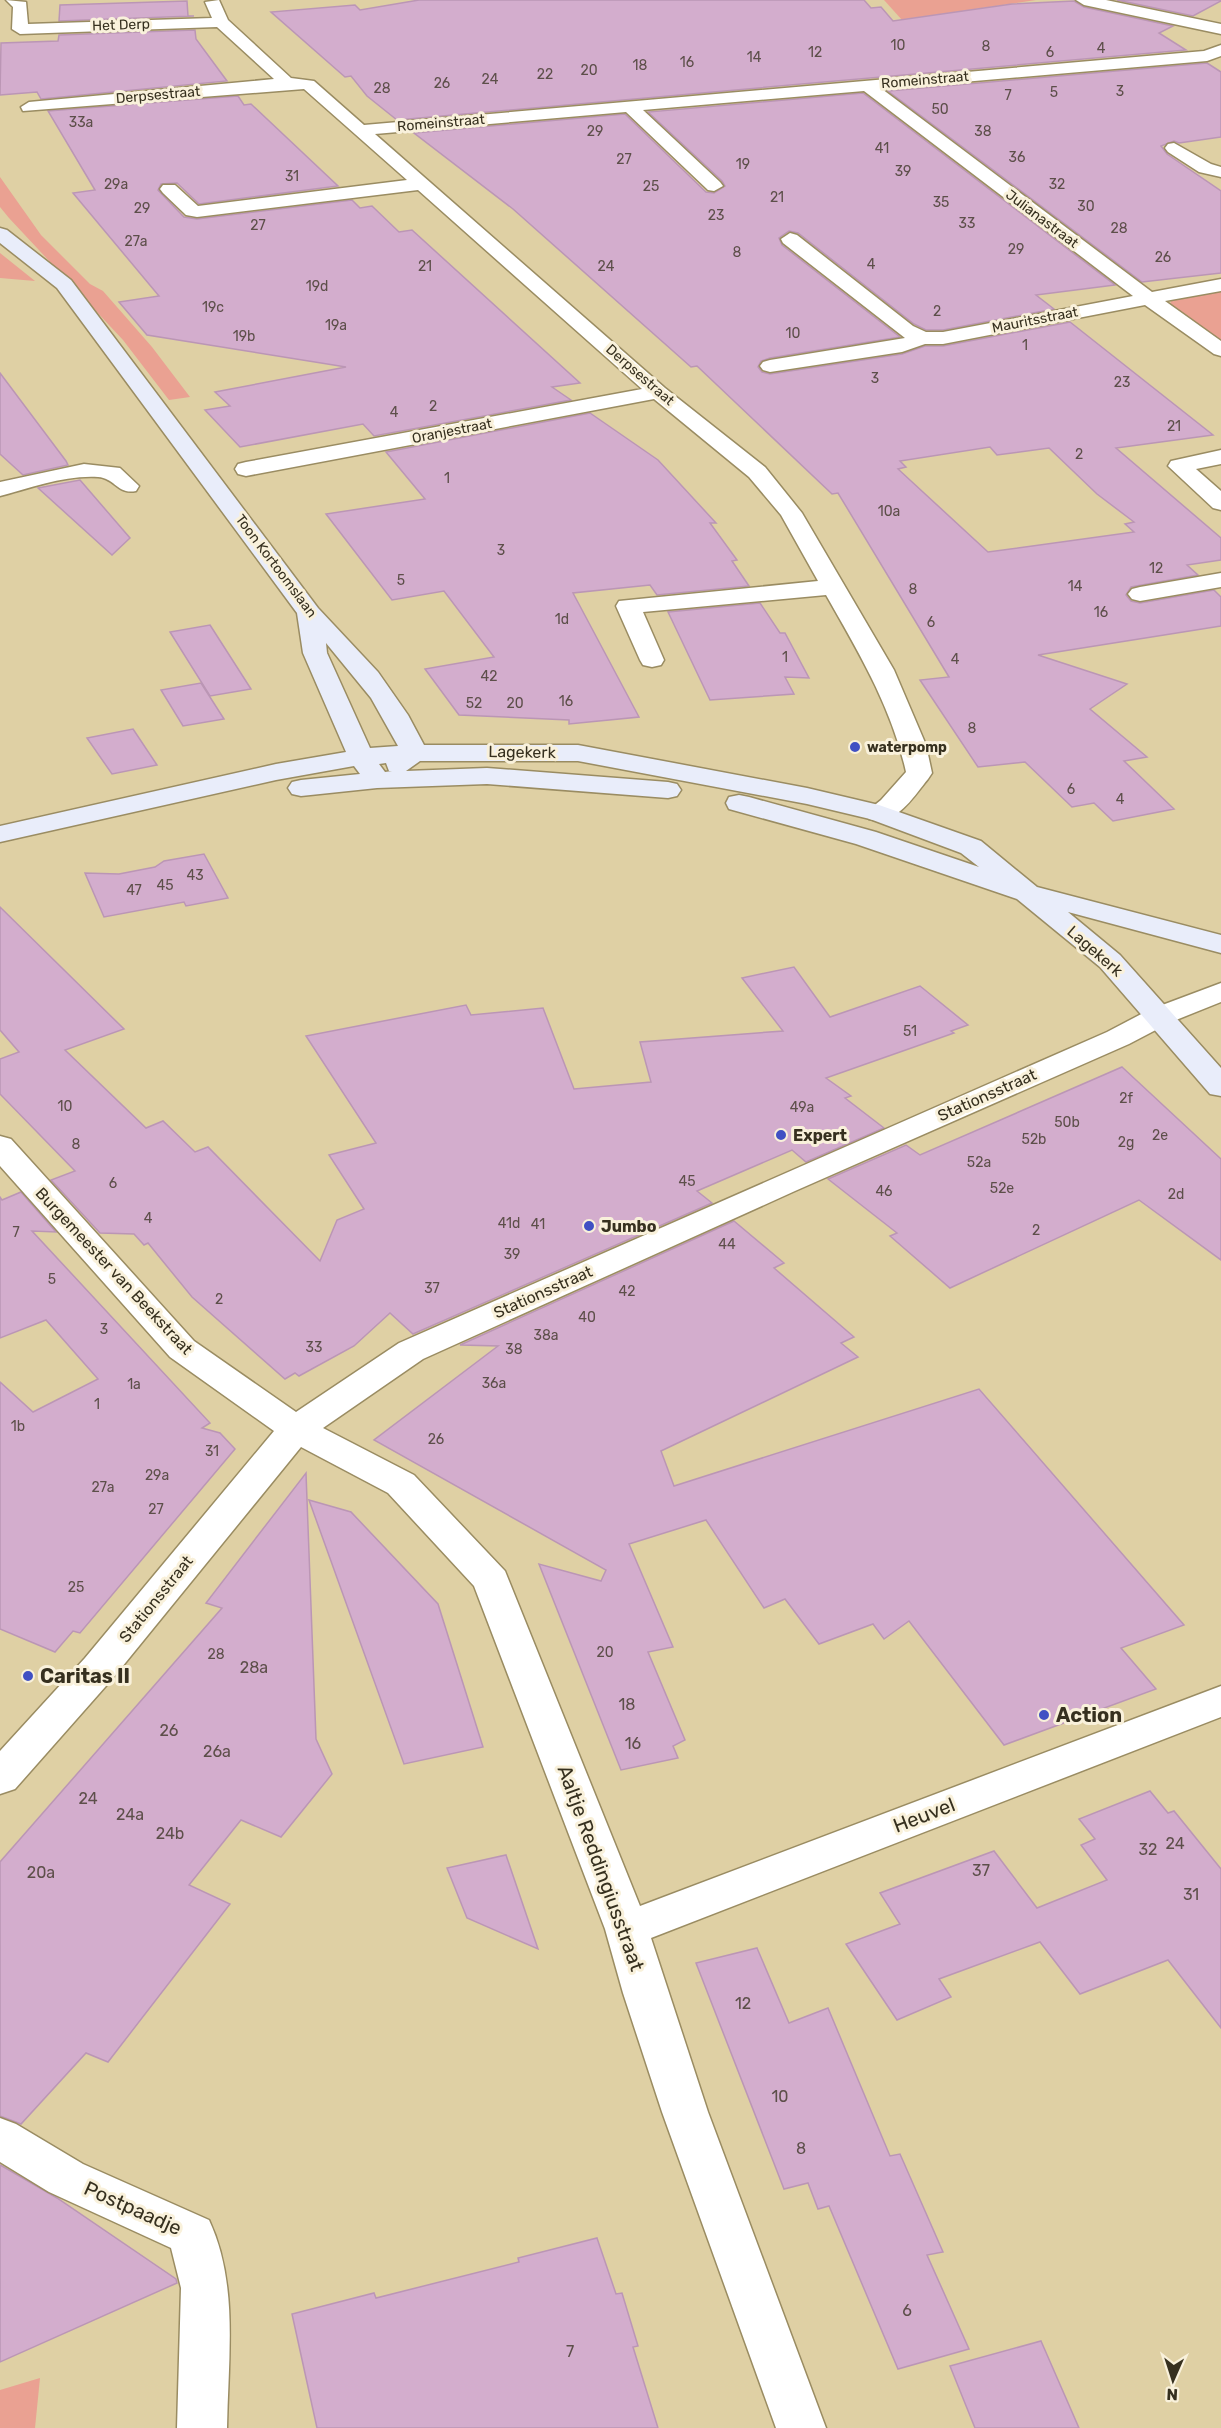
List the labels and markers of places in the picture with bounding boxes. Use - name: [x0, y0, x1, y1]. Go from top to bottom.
- place label: waterpomp: [867, 739, 947, 756]
- marker: waterpomp: [848, 740, 862, 754]
- place label: Expert: [793, 1126, 847, 1145]
- marker: Expert: [774, 1128, 788, 1142]
- place label: Jumbo: [601, 1217, 657, 1236]
- marker: Jumbo: [582, 1219, 596, 1233]
- place label: Caritas II: [40, 1664, 130, 1688]
- marker: Caritas II: [21, 1669, 35, 1683]
- place label: Action: [1056, 1703, 1122, 1727]
- marker: Action: [1037, 1708, 1051, 1722]

